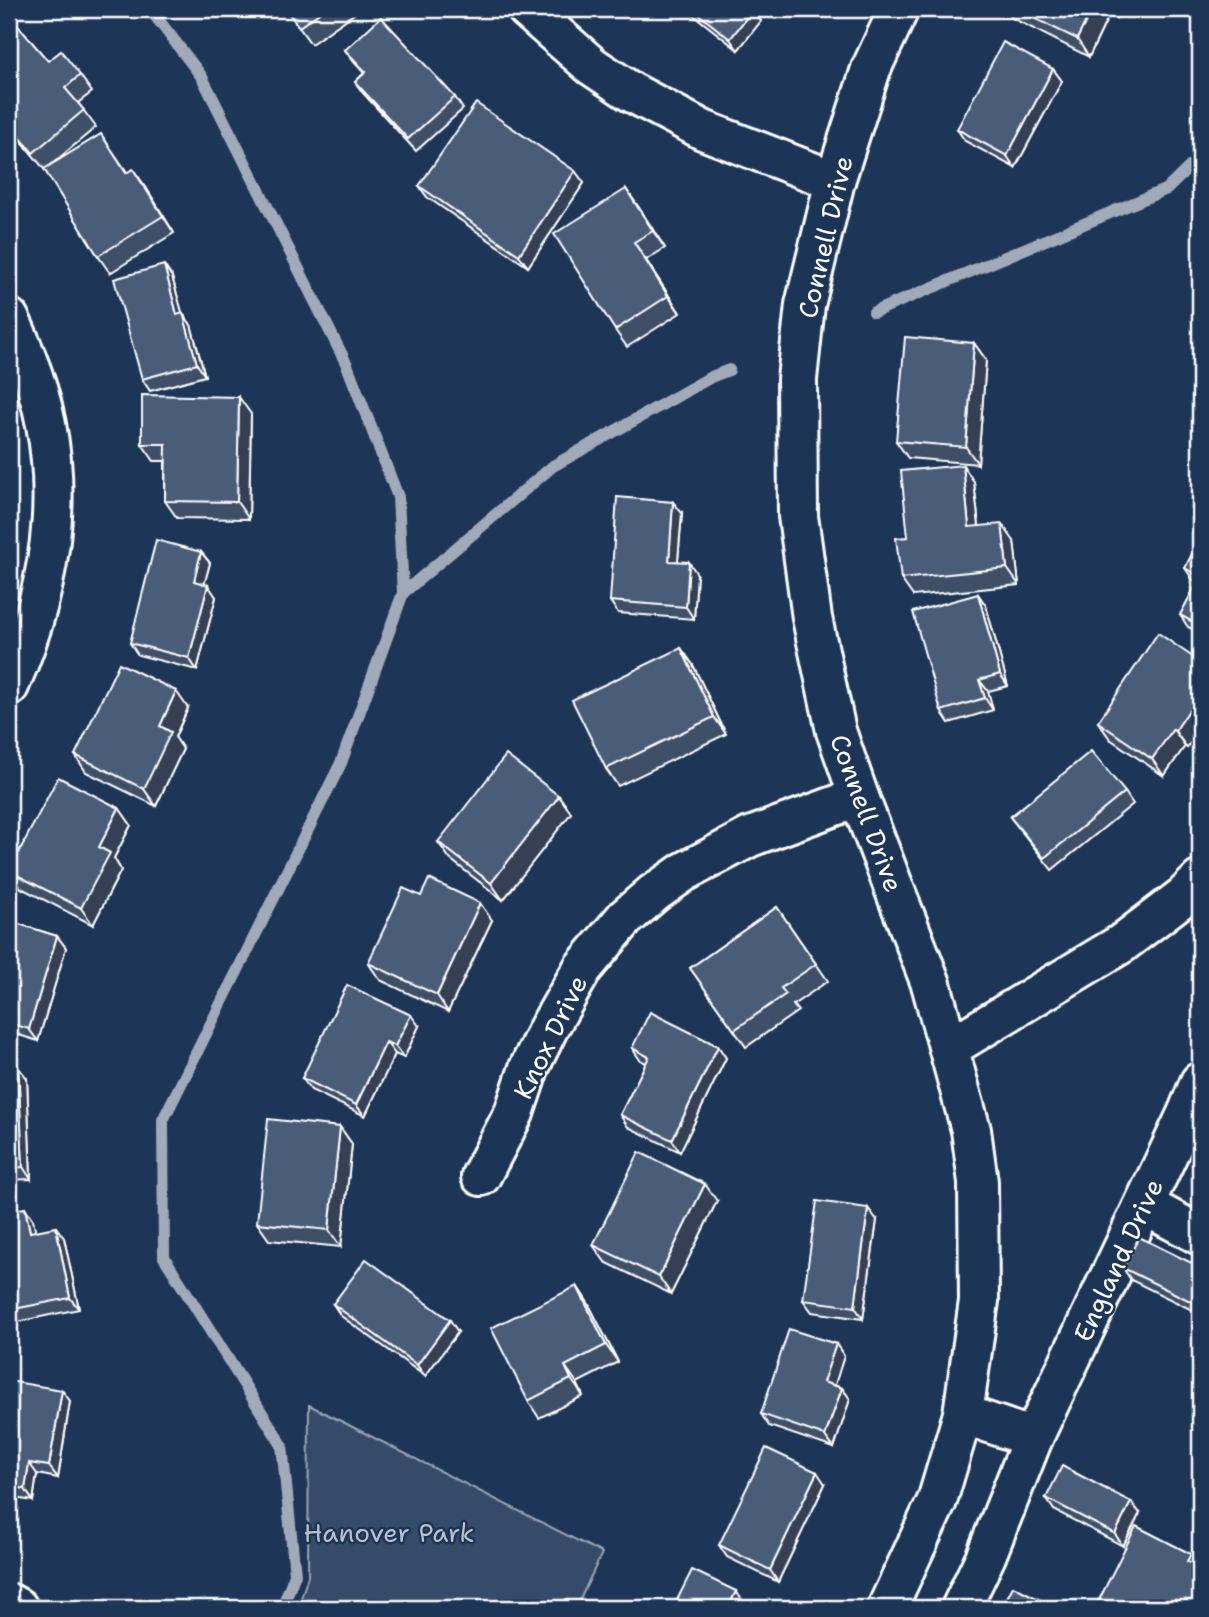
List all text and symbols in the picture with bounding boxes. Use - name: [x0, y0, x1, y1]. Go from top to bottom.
- street label: Connell Drive: [789, 152, 861, 322]
- street label: Connell Drive: [822, 729, 912, 897]
- street label: Knox Drive: [505, 969, 595, 1105]
- street label: England Drive: [1065, 1173, 1171, 1347]
- park label: Hanover Park: [304, 1515, 474, 1550]

